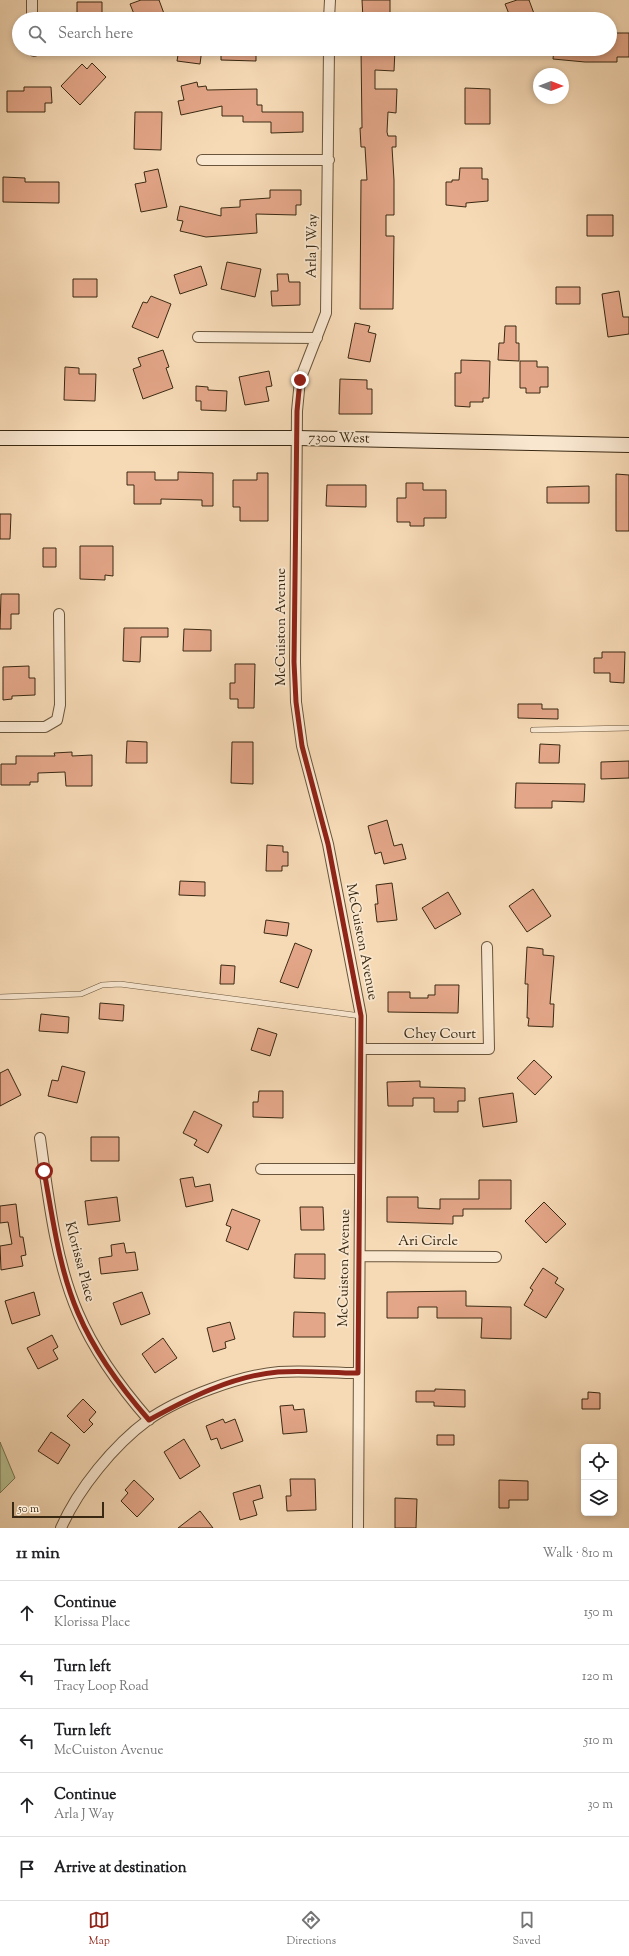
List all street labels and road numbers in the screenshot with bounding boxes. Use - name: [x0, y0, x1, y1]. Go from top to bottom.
- street label: Arla J Way: [302, 214, 324, 278]
- street label: 7300 West: [308, 428, 370, 450]
- street label: McCuiston Avenue: [272, 568, 292, 686]
- street label: McCuiston Avenue: [340, 882, 382, 1002]
- street label: Chey Court: [404, 1025, 476, 1045]
- street label: McCuiston Avenue: [334, 1209, 356, 1327]
- street label: Klorissa Place: [59, 1220, 99, 1304]
- street label: Ari Circle: [398, 1232, 458, 1252]

